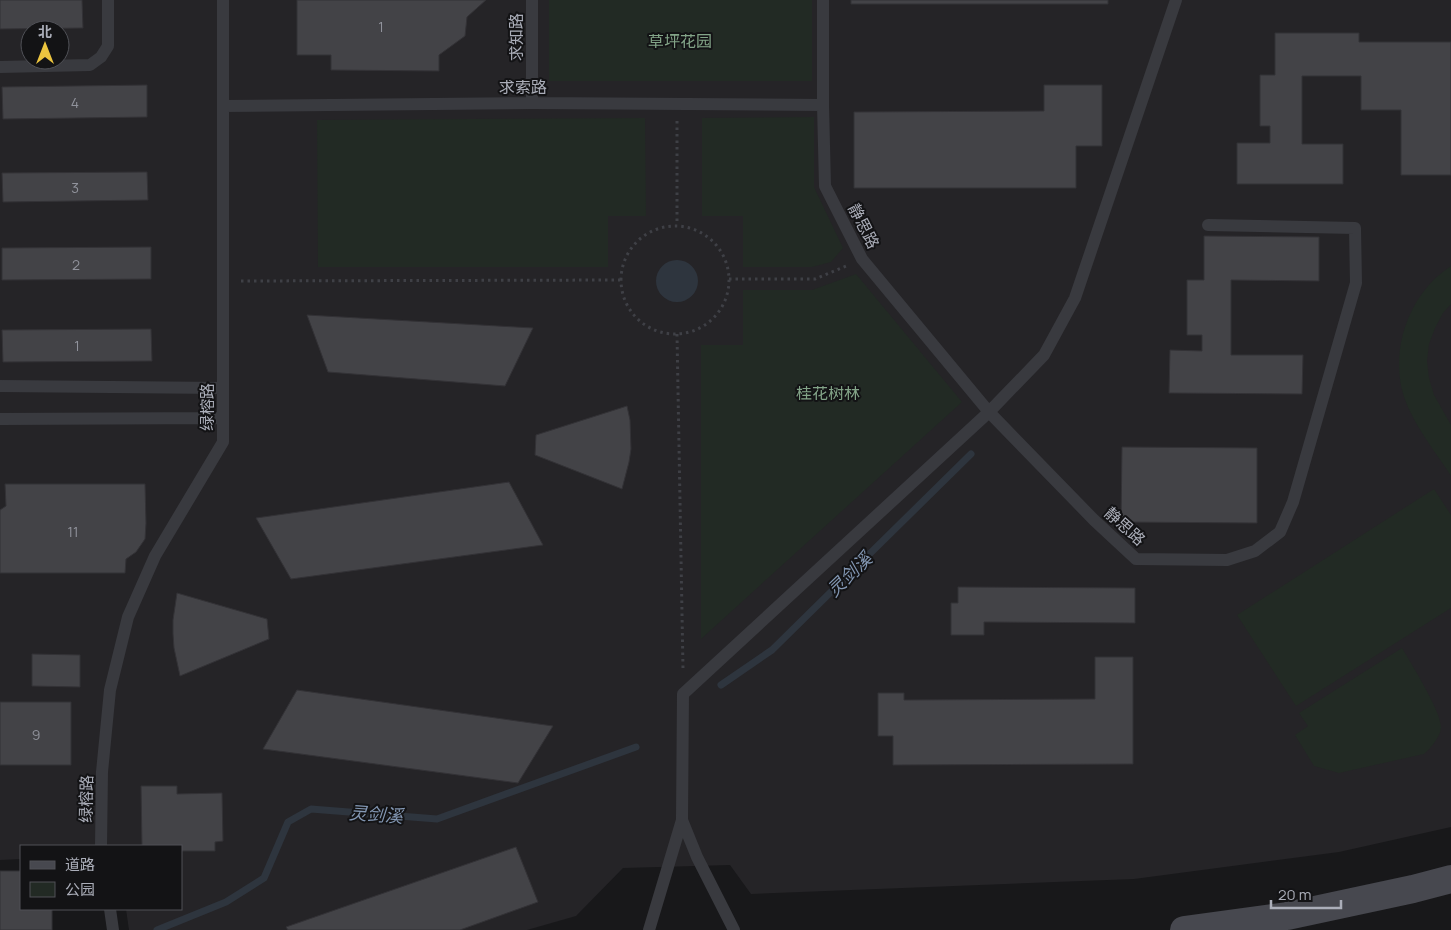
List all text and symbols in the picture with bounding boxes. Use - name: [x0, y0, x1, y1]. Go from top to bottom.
- street label: 求知路: [505, 13, 527, 61]
- house number: 1: [378, 17, 384, 36]
- north arrow: [20, 20, 70, 70]
- text: 北: [38, 22, 52, 41]
- park label: 草坪花园: [648, 30, 712, 52]
- street label: 求索路: [499, 76, 547, 98]
- house number: 4: [71, 93, 79, 112]
- house number: 3: [71, 178, 79, 197]
- street label: 静思路: [843, 200, 885, 252]
- house number: 2: [72, 255, 80, 274]
- house number: 1: [74, 336, 80, 355]
- park label: 桂花树林: [796, 382, 860, 404]
- street label: 绿榕路: [196, 383, 218, 431]
- street label: 静思路: [1100, 502, 1150, 550]
- house number: 11: [68, 522, 78, 541]
- water label: 灵剑溪: [821, 545, 878, 601]
- house number: 9: [32, 725, 40, 744]
- street label: 绿榕路: [75, 775, 97, 823]
- water label: 灵剑溪: [348, 800, 406, 828]
- legend: [20, 845, 182, 910]
- text: 道路: [65, 854, 95, 875]
- scale bar: [1271, 878, 1341, 910]
- text: 公园: [65, 879, 95, 900]
- text: 20 m: [1278, 884, 1311, 905]

